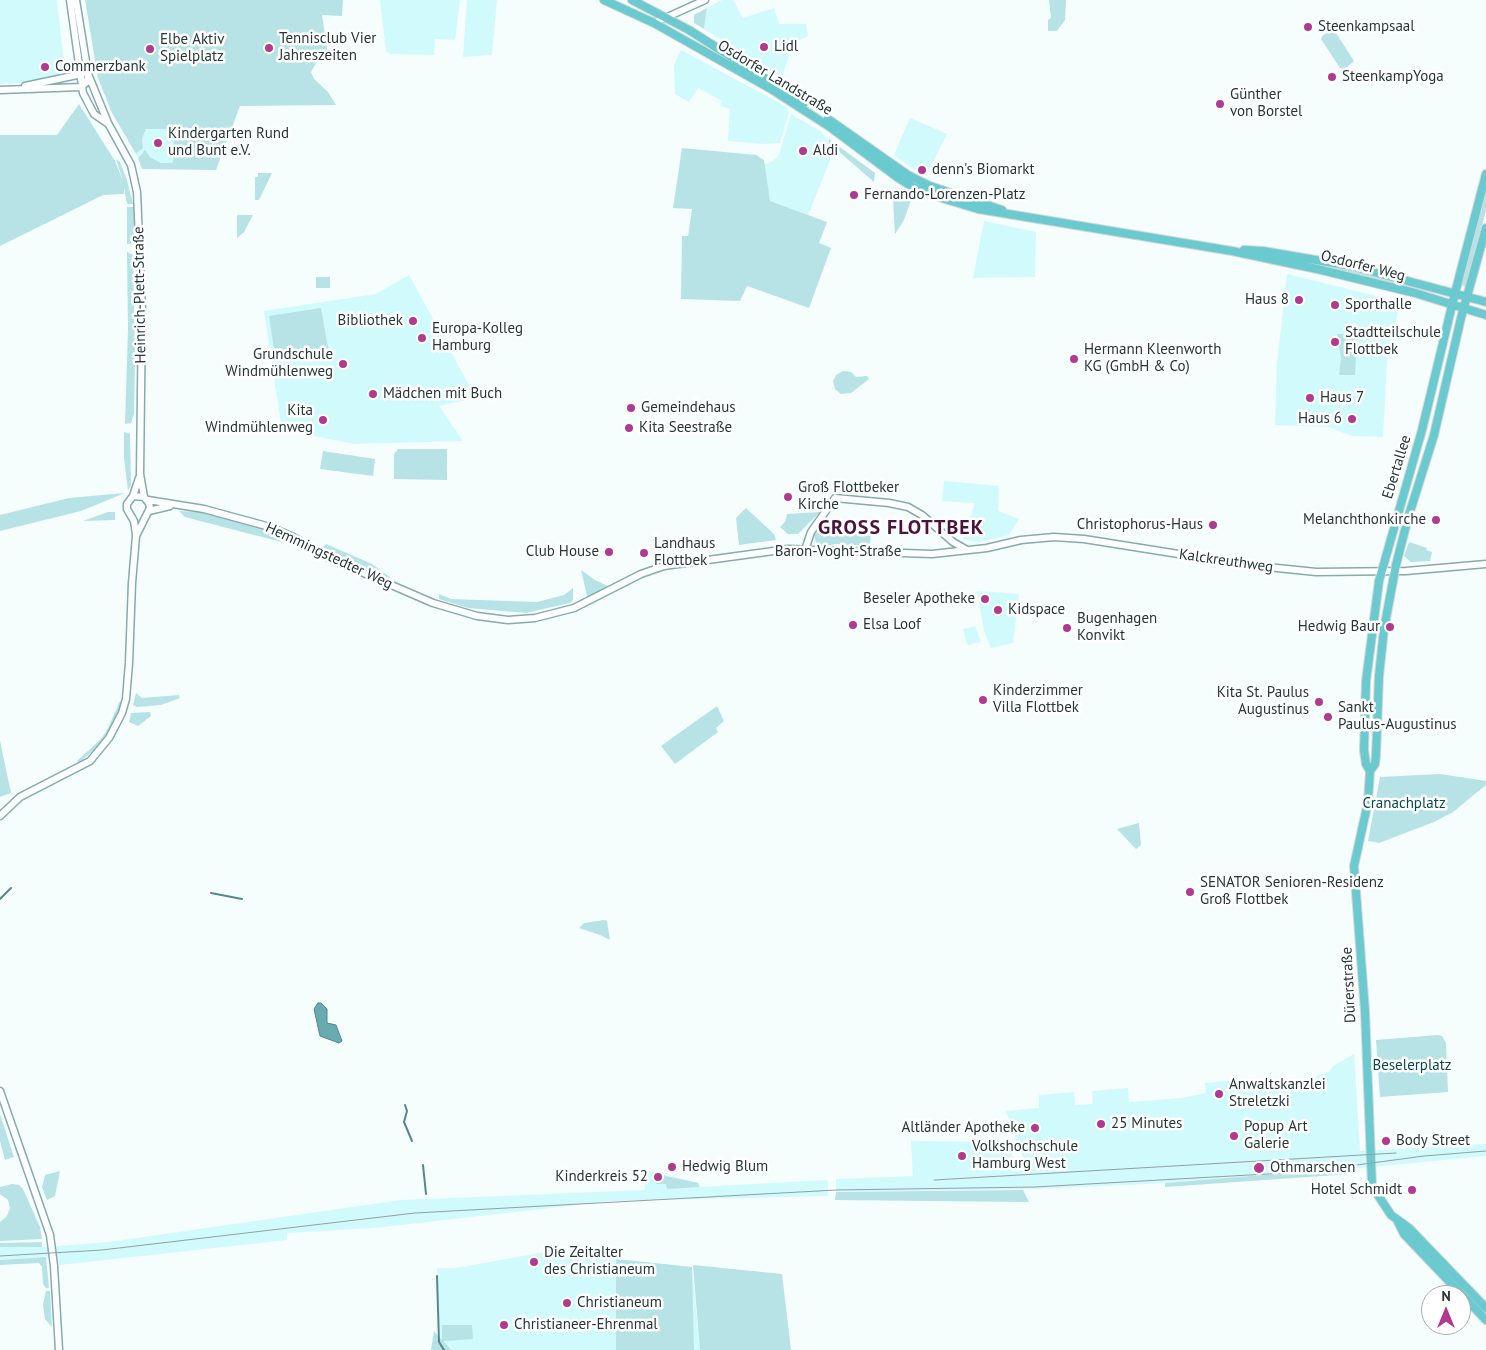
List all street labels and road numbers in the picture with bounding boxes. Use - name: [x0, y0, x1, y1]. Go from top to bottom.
- street label: Osdorfer Landstraße: [714, 37, 836, 119]
- street label: Heinrich-Plett-Straße: [130, 226, 150, 364]
- street label: Osdorfer Weg: [1319, 247, 1407, 285]
- street label: Ebertallee: [1379, 433, 1415, 501]
- street label: Hemmingstedter Weg: [263, 519, 395, 593]
- street label: Baron-Voght-Straße: [775, 543, 901, 561]
- street label: Kalckreuthweg: [1178, 545, 1274, 577]
- street label: Dürerstraße: [1338, 947, 1360, 1023]

